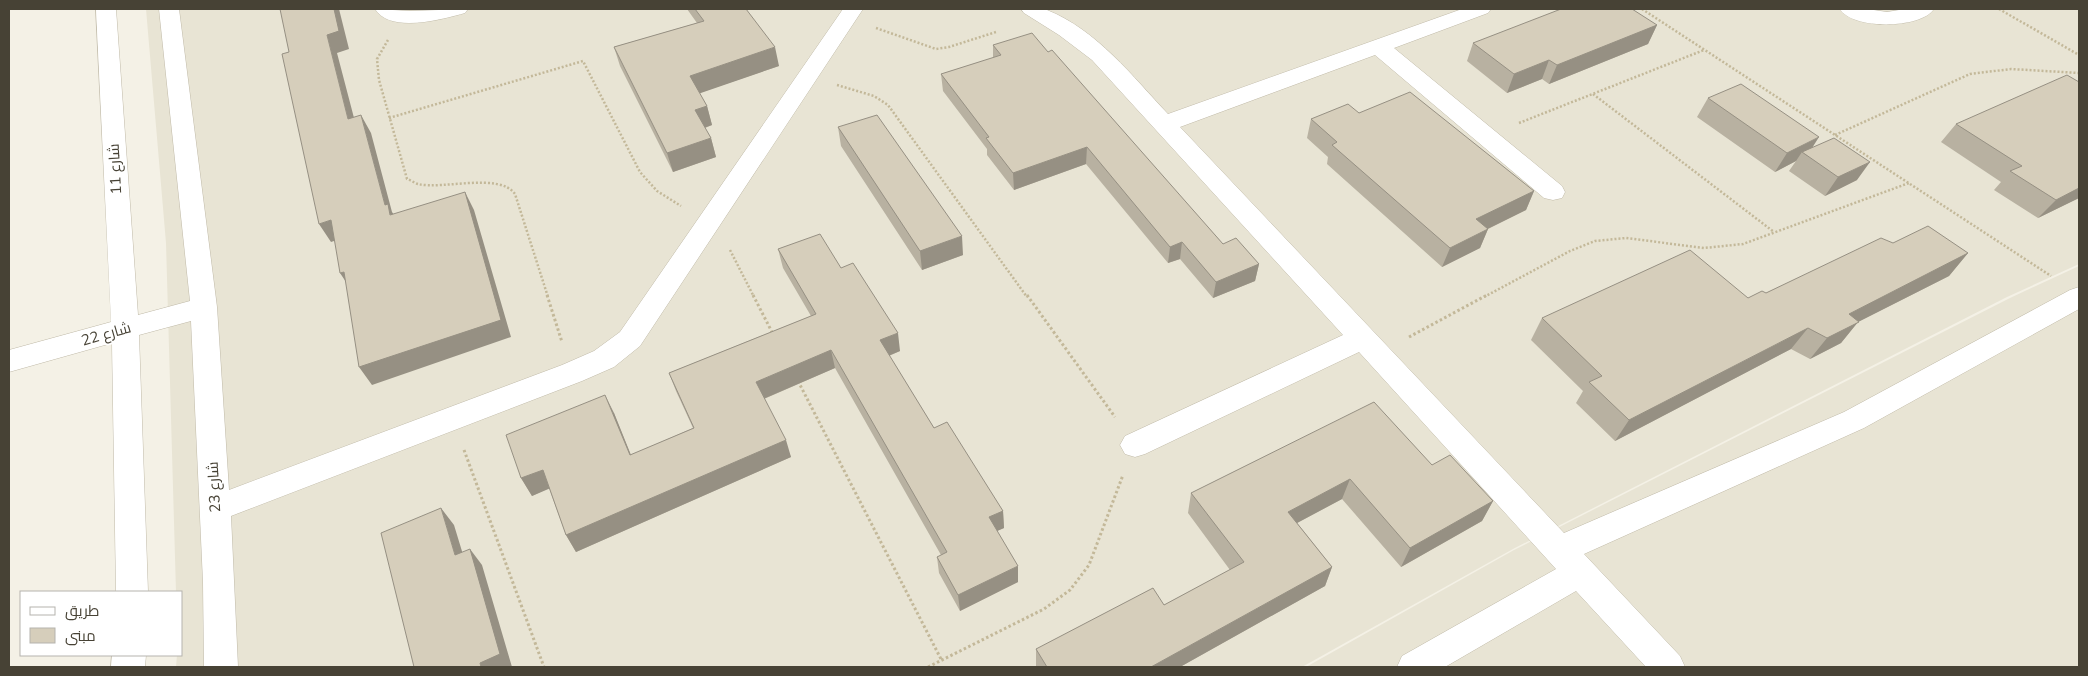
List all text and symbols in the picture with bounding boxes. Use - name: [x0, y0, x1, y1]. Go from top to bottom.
- street label: شارع 11: [104, 143, 127, 195]
- street label: شارع 22: [79, 317, 134, 352]
- street label: شارع 23: [203, 461, 226, 513]
- legend: [20, 591, 182, 656]
- text: طريق: [65, 601, 99, 621]
- text: مبنى: [65, 626, 96, 646]

